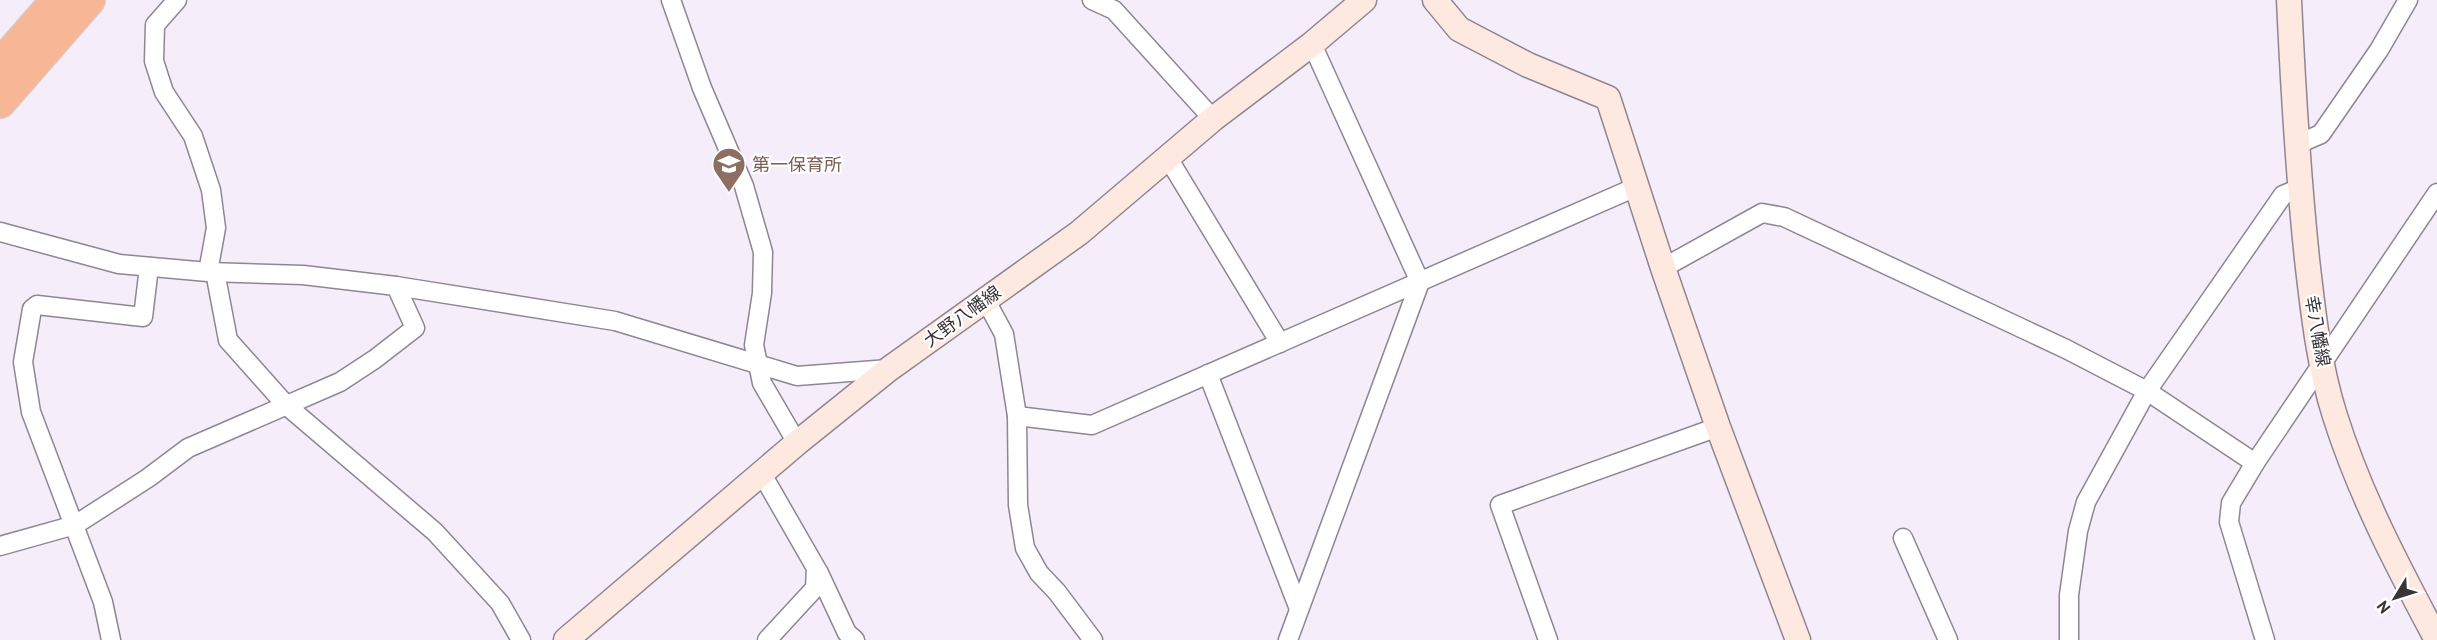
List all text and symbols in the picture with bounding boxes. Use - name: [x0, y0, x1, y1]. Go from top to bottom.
- school or university icon: 第一保育所: [711, 146, 747, 193]
- place label: 第一保育所: [752, 153, 842, 176]
- street label: 大野八幡線: [919, 280, 1005, 352]
- street label: 幸八幡線: [2300, 294, 2336, 368]
- north arrow: [2365, 568, 2425, 628]
- text: N: [2372, 597, 2394, 618]

